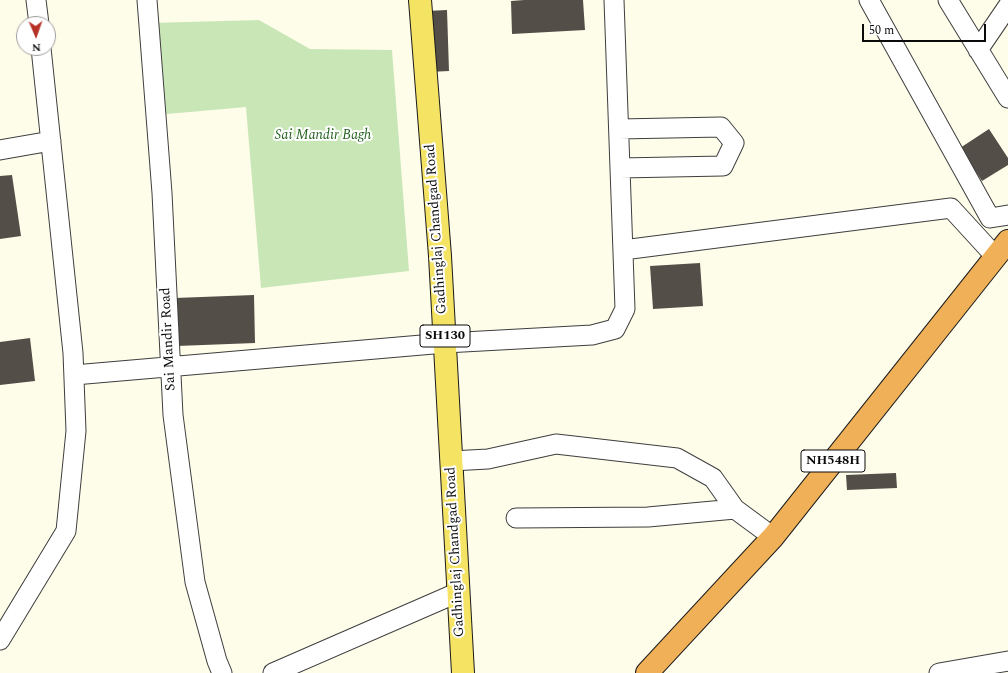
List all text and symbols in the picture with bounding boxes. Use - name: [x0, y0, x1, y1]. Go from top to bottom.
- north arrow: [16, 16, 56, 56]
- scale bar: [864, 16, 988, 42]
- text: 50 m: [869, 21, 894, 40]
- text: N: [32, 39, 41, 56]
- park label: Sai Mandir Bagh: [275, 128, 371, 144]
- street label: Gadhinglaj Chandgad Road: [423, 143, 451, 315]
- street label: Sai Mandir Road: [158, 287, 180, 391]
- road number: SH130: [420, 325, 470, 347]
- road number: NH548H: [801, 450, 865, 472]
- street label: Gadhinglaj Chandgad Road: [443, 466, 469, 638]

